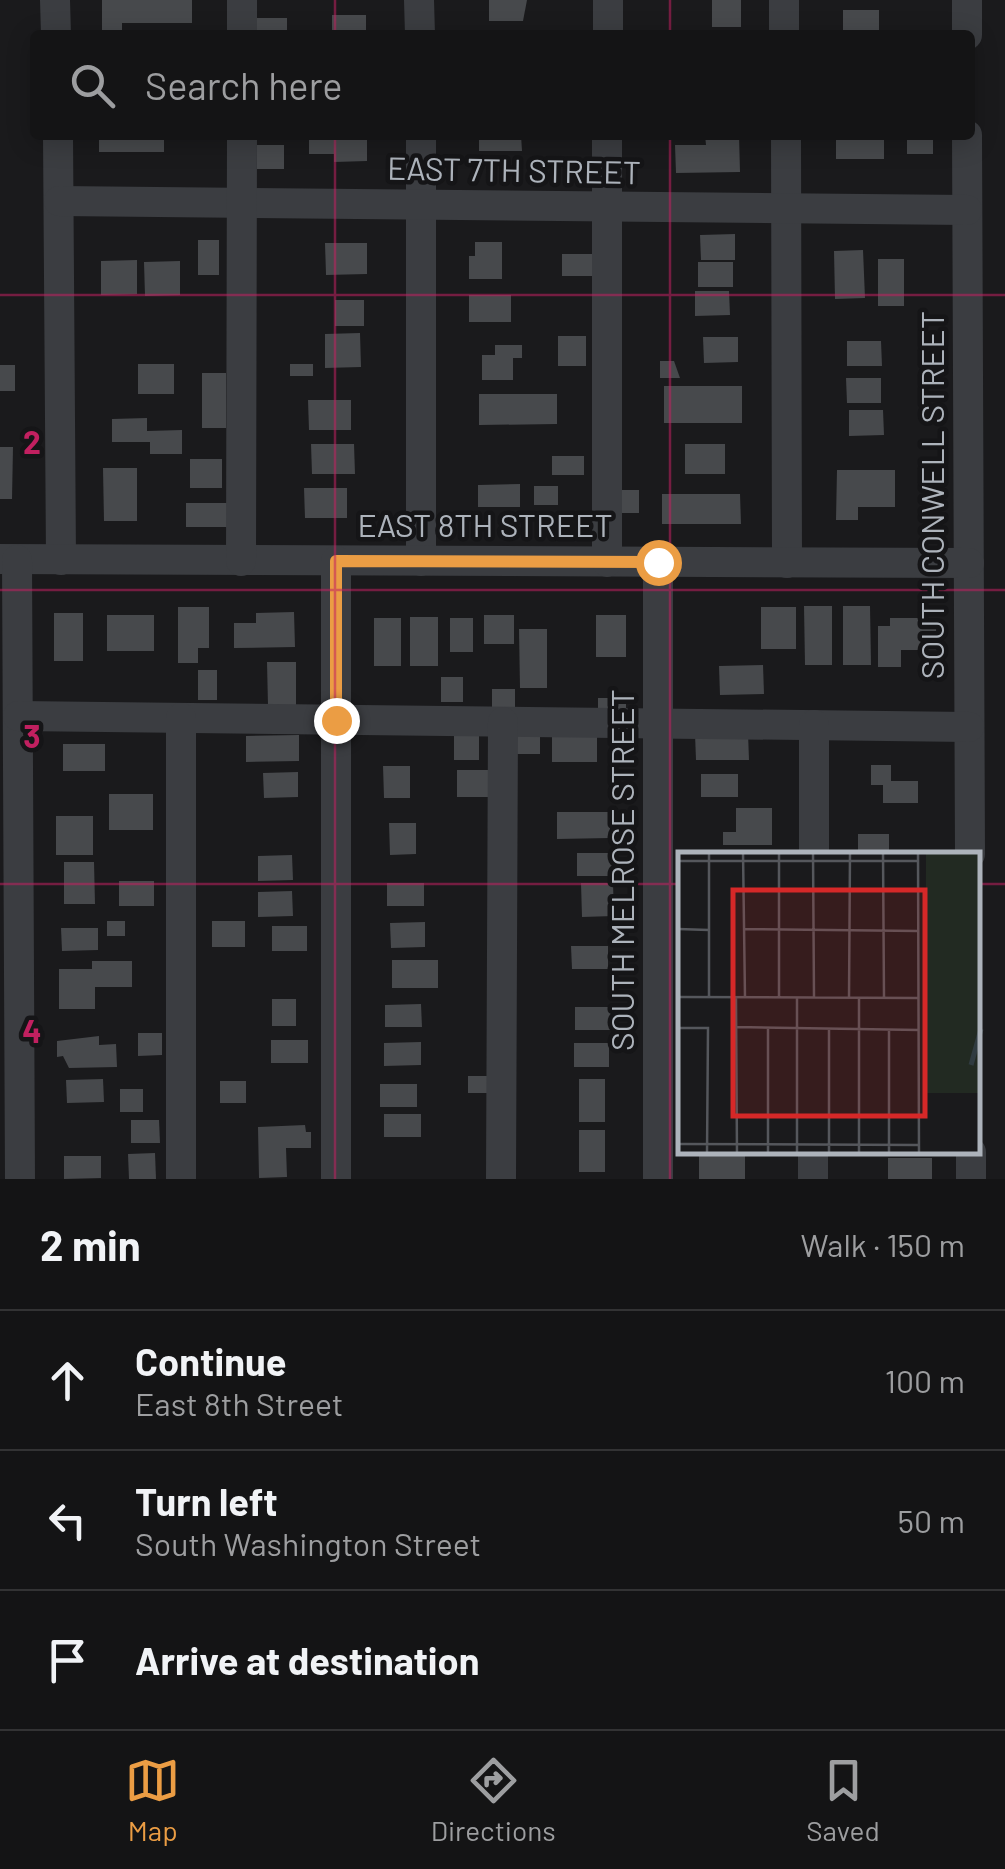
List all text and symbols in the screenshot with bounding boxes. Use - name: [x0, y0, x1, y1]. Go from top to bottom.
- search box: [30, 30, 975, 140]
- icon: search: [65, 58, 120, 113]
- text: Search here: [145, 62, 343, 108]
- street label: EAST 7TH STREET: [387, 148, 641, 190]
- street label: SOUTH CONWELL STREET: [912, 311, 950, 679]
- text: 2: [23, 422, 41, 460]
- street label: EAST 8TH STREET: [357, 505, 613, 543]
- route start: [636, 540, 682, 586]
- street label: SOUTH MELROSE STREET: [602, 689, 640, 1051]
- route end: [314, 698, 360, 744]
- text: 3: [23, 716, 41, 754]
- inset map: [678, 852, 980, 1154]
- text: 4: [22, 1011, 42, 1049]
- text: 2 min: [40, 1219, 141, 1269]
- text: Walk · 150 m: [801, 1225, 965, 1263]
- text: Continue: [135, 1338, 286, 1384]
- icon: ahead: [40, 1353, 95, 1408]
- text: 100 m: [885, 1361, 965, 1399]
- text: East 8th Street: [135, 1384, 343, 1422]
- text: Turn left: [135, 1478, 278, 1524]
- icon: left: [40, 1493, 95, 1548]
- text: 50 m: [898, 1501, 965, 1539]
- text: South Washington Street: [135, 1524, 481, 1562]
- icon: arrive: [40, 1633, 95, 1688]
- text: Arrive at destination: [135, 1637, 480, 1683]
- tab: Map: [125, 1753, 180, 1847]
- tab: Directions: [431, 1753, 556, 1847]
- tab: Saved: [806, 1753, 880, 1847]

